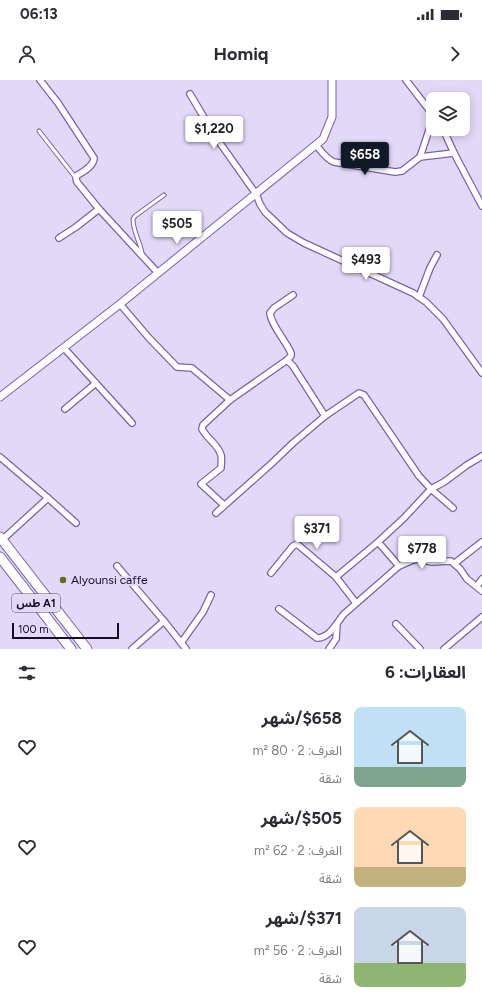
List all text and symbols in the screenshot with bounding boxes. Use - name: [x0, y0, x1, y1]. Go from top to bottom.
- text: 06:13: [20, 5, 58, 23]
- icon: person: [16, 43, 38, 65]
- text: Homiq: [213, 43, 269, 65]
- icon: forward: [444, 43, 466, 65]
- map controls: [426, 92, 470, 136]
- button: layers: [426, 92, 470, 136]
- pin: $1,220: [181, 116, 247, 150]
- text: $1,220: [194, 121, 234, 136]
- pin: $658: [341, 142, 389, 176]
- text: $658: [350, 147, 380, 162]
- pin: $505: [153, 211, 201, 245]
- text: $505: [162, 216, 192, 231]
- pin: $493: [342, 247, 390, 281]
- text: $493: [351, 252, 381, 267]
- pin: $371: [293, 516, 341, 550]
- text: $371: [303, 521, 331, 536]
- pin: $778: [398, 536, 446, 570]
- text: $778: [407, 541, 437, 556]
- place label: Alyounsi caffe: [71, 573, 148, 587]
- marker: Alyounsi caffe: [58, 575, 68, 585]
- road number: طس A1: [12, 594, 60, 612]
- scale bar: [12, 621, 119, 640]
- text: 100 m: [18, 623, 49, 636]
- icon: filters: [16, 662, 38, 684]
- text: العقارات: 6: [385, 662, 466, 682]
- text: $658/شهر: [262, 708, 342, 728]
- icon: home: [386, 723, 434, 771]
- icon: heart: [16, 736, 38, 758]
- text: الغرف: 2 · 80 m²: [252, 743, 342, 758]
- text: شقة: [319, 771, 342, 786]
- text: $505/شهر: [261, 808, 342, 828]
- icon: home: [386, 823, 434, 871]
- icon: heart: [16, 836, 38, 858]
- text: الغرف: 2 · 62 m²: [254, 843, 342, 858]
- text: شقة: [319, 871, 342, 886]
- text: $371/شهر: [266, 908, 342, 928]
- icon: home: [386, 923, 434, 971]
- icon: heart: [16, 936, 38, 958]
- text: الغرف: 2 · 56 m²: [254, 943, 342, 958]
- text: شقة: [319, 971, 342, 986]

